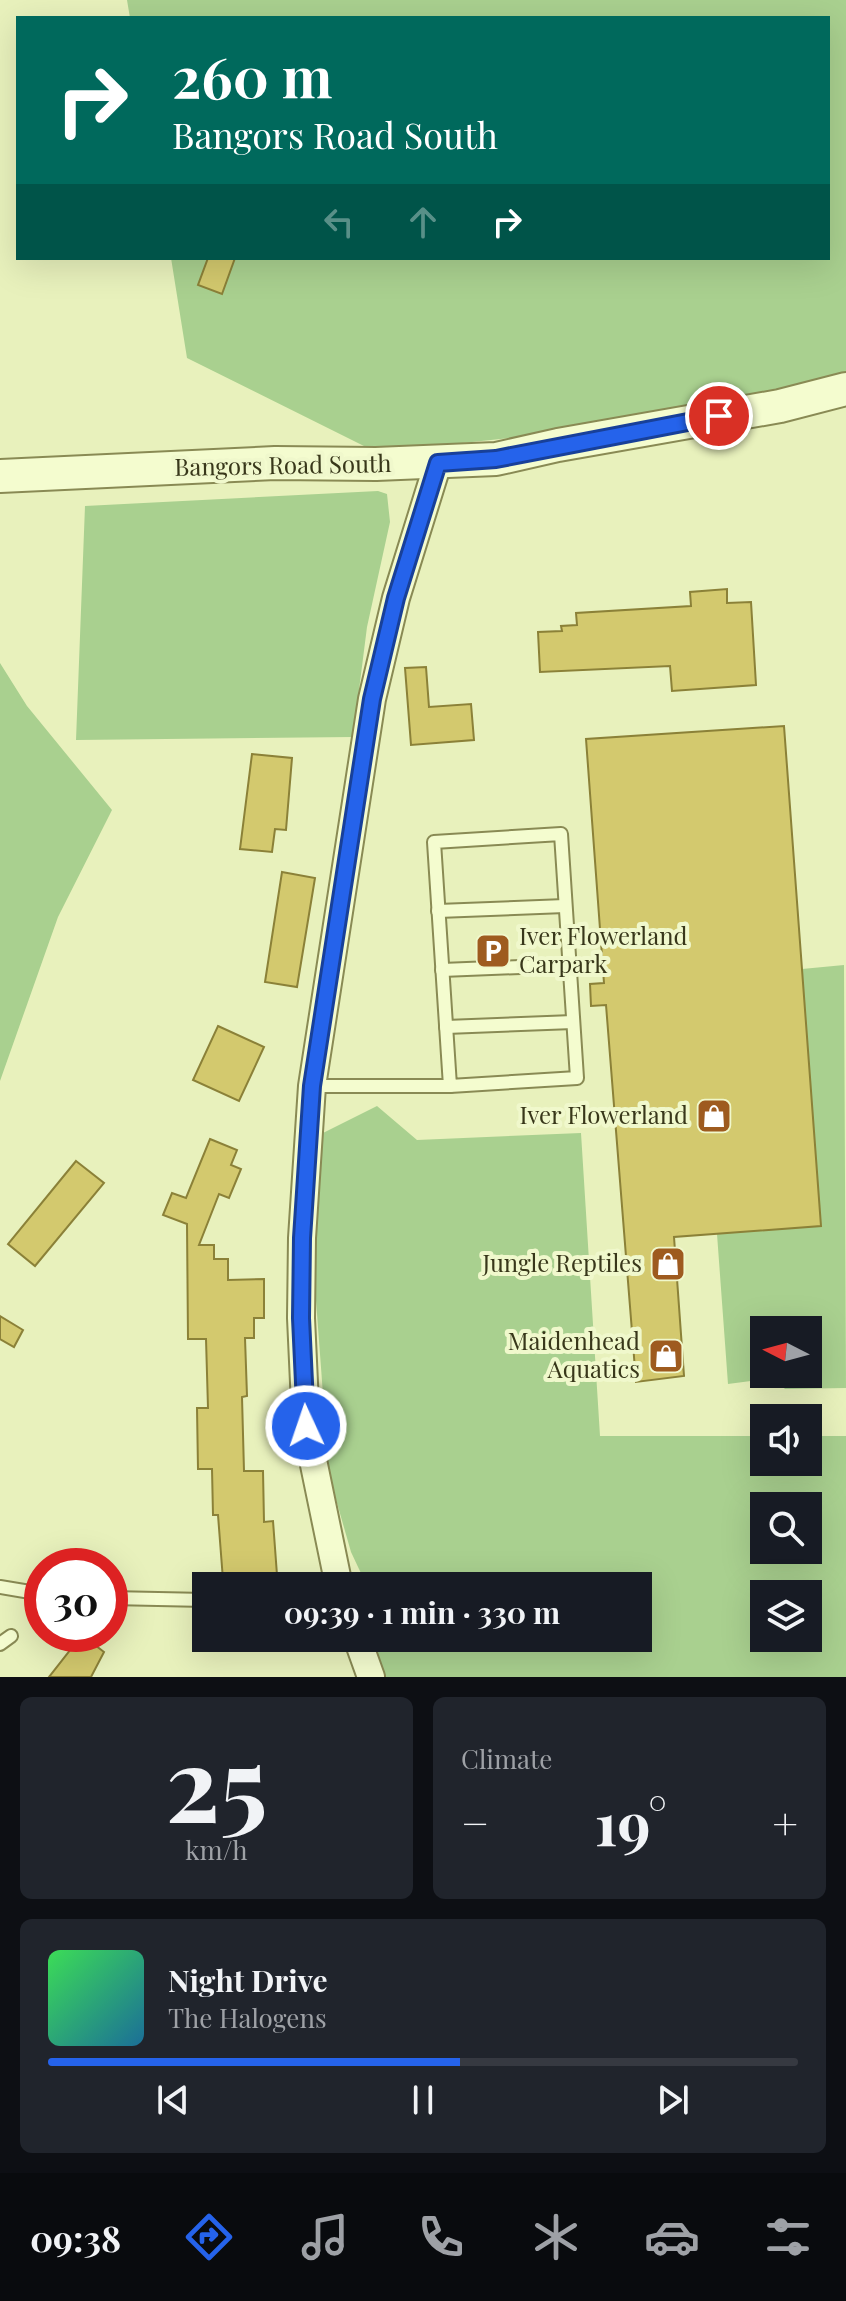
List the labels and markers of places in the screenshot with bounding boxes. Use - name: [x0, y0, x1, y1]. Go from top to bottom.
- pin: [685, 382, 753, 450]
- place label: Iver Flowerland Carpark: [519, 919, 687, 979]
- parking icon: Iver Flowerland Carpark: [474, 932, 512, 970]
- shop icon: Iver Flowerland: [695, 1097, 733, 1135]
- place label: Iver Flowerland: [520, 1098, 688, 1130]
- shop icon: Jungle Reptiles: [649, 1245, 687, 1283]
- place label: Jungle Reptiles: [481, 1246, 642, 1278]
- place label: Maidenhead Aquatics: [508, 1324, 640, 1384]
- shop icon: Maidenhead Aquatics: [647, 1337, 685, 1375]

